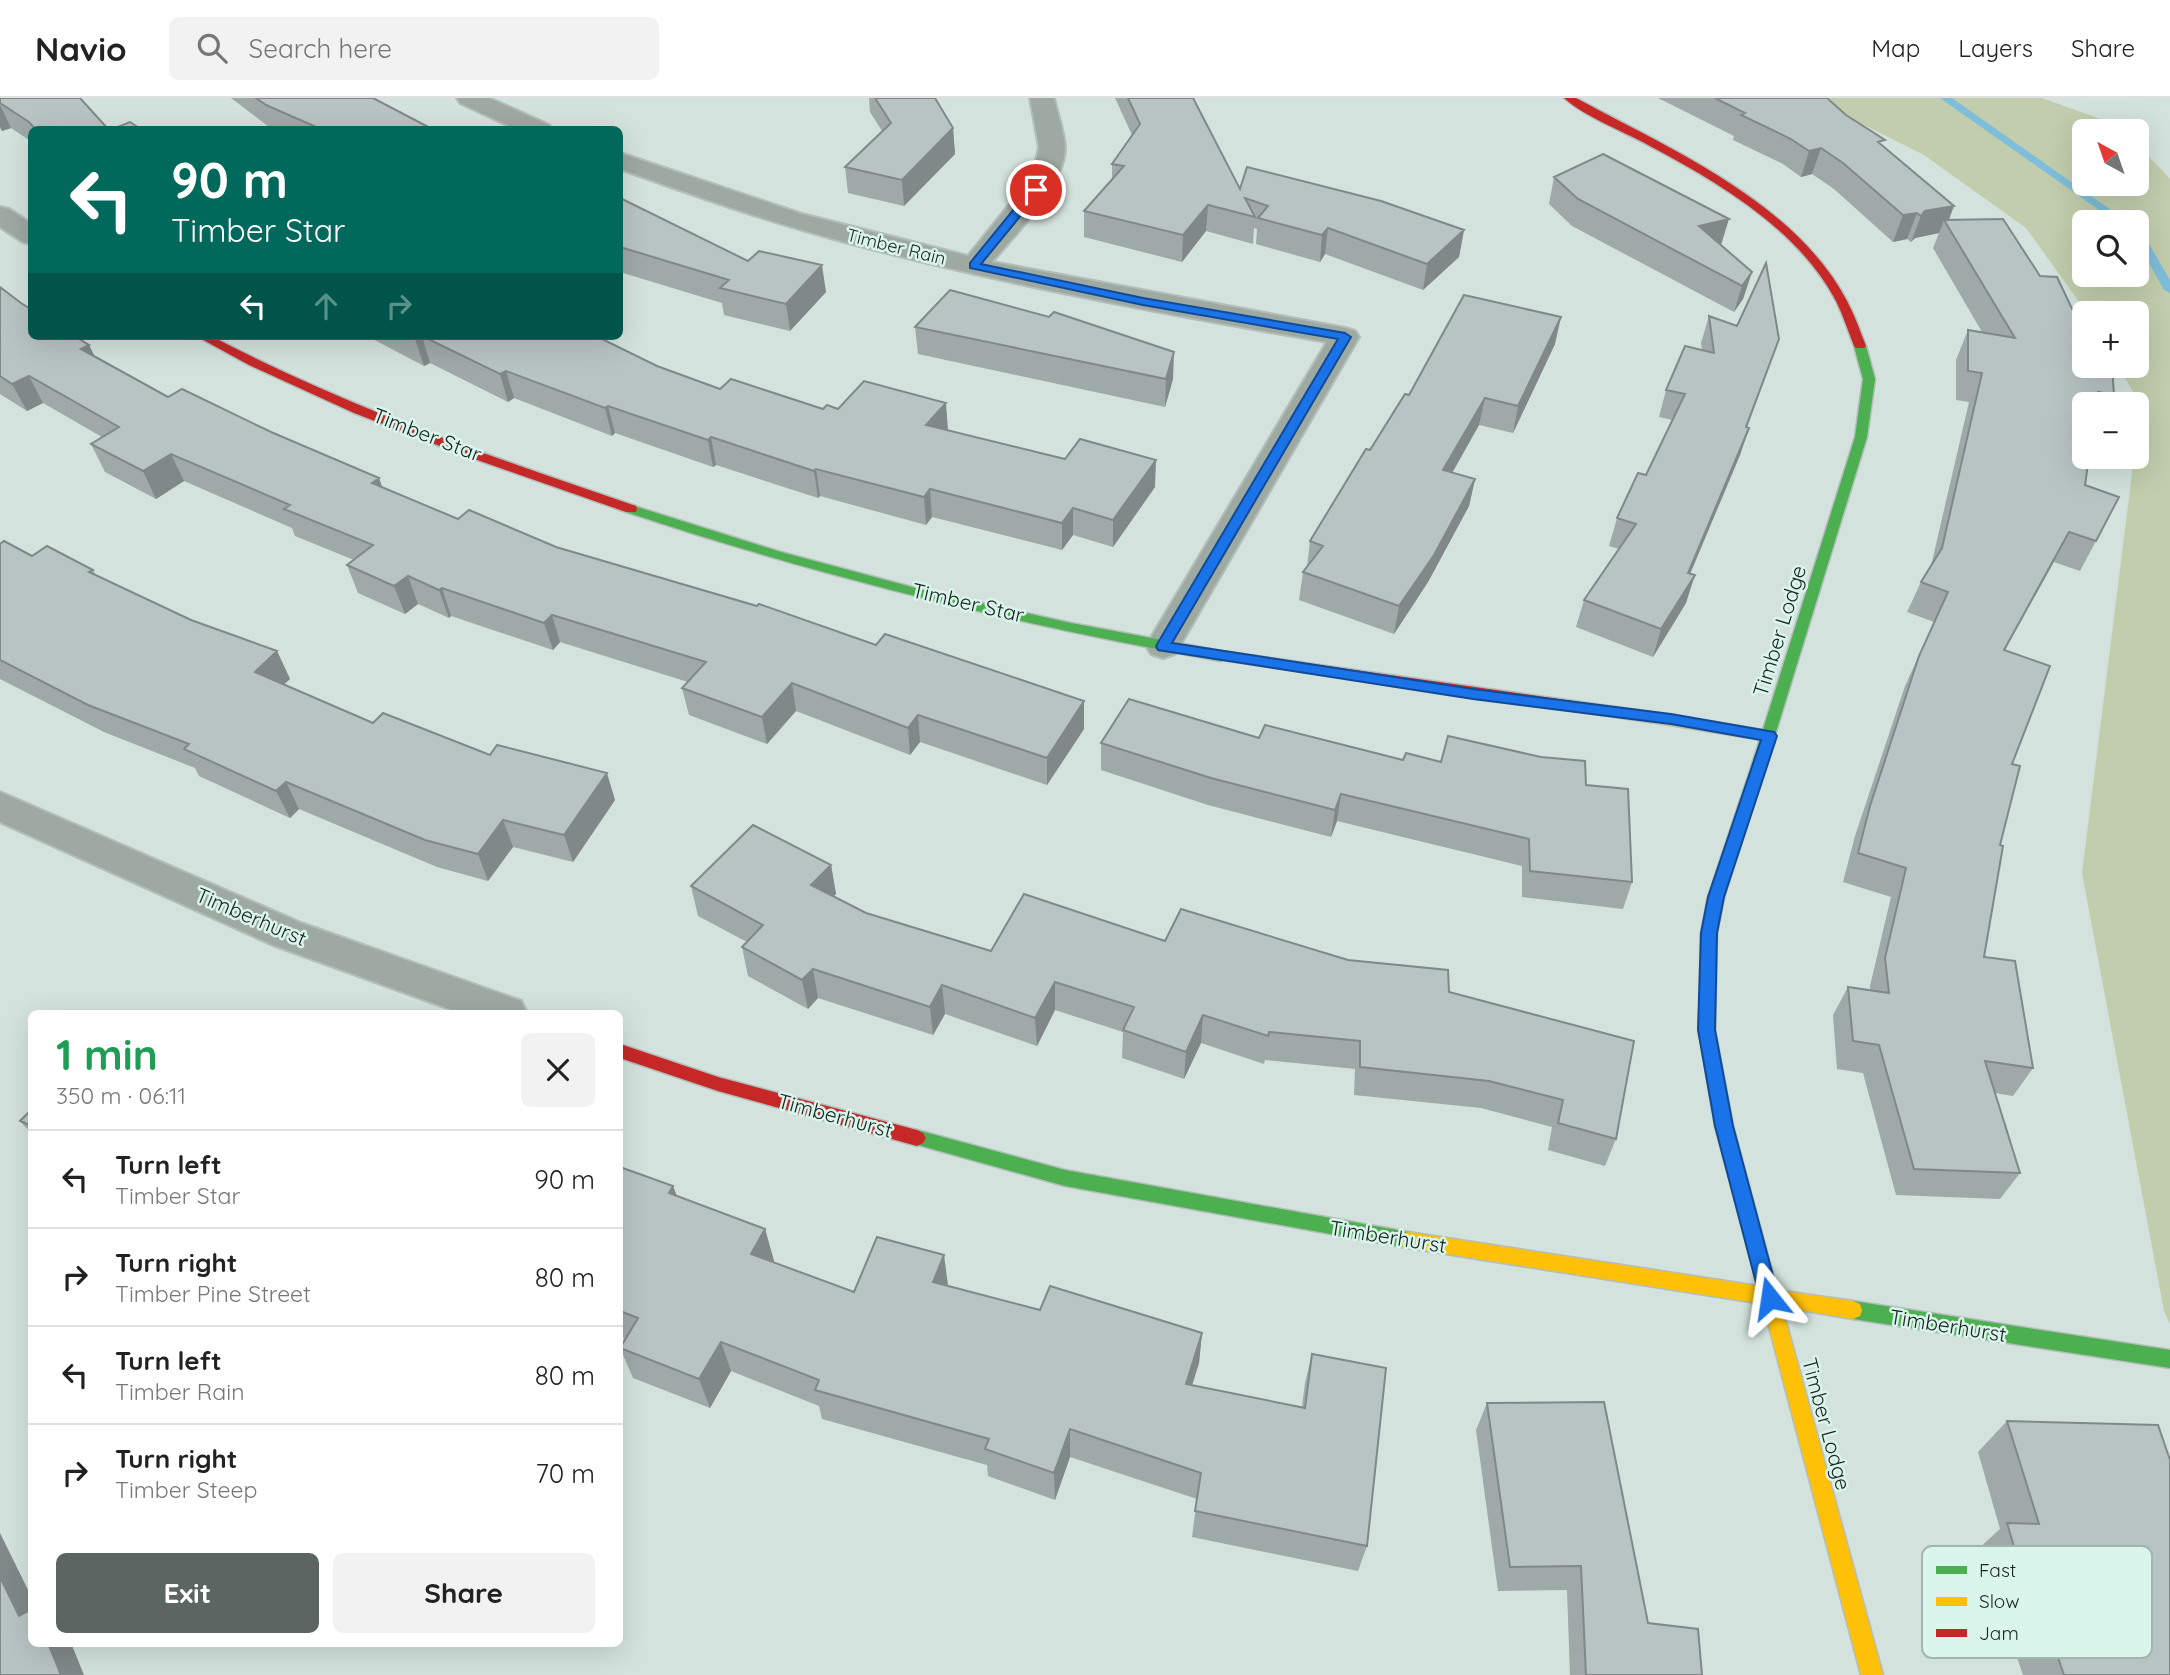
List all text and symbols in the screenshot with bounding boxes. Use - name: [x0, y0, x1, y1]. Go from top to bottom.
- search box: [169, 17, 659, 80]
- text: Navio: [35, 28, 127, 69]
- icon: search: [193, 29, 231, 67]
- text: Search here: [249, 32, 392, 65]
- text: Map: [1871, 33, 1920, 63]
- text: Layers: [1958, 33, 2033, 63]
- text: Share: [2071, 33, 2135, 63]
- north arrow: [2072, 119, 2149, 196]
- map controls: [2072, 119, 2149, 469]
- text: 90 m: [171, 149, 288, 210]
- icon: left: [56, 154, 147, 245]
- pin: [1006, 160, 1066, 220]
- icon: arrive: [1017, 171, 1055, 209]
- text: Timber Star: [171, 210, 345, 250]
- button: search: [2072, 210, 2149, 287]
- street label: Timber Rain: [844, 223, 948, 270]
- icon: left: [234, 287, 272, 325]
- icon: ahead: [307, 287, 345, 325]
- icon: right: [380, 287, 418, 325]
- button: +: [2072, 301, 2149, 378]
- button: −: [2072, 392, 2149, 469]
- street label: Timber Star: [369, 401, 485, 467]
- street label: Timber Lodge: [1747, 562, 1811, 699]
- street label: Timber Star: [910, 576, 1027, 628]
- street label: Timberhurst: [192, 881, 311, 951]
- text: 1 min: [56, 1028, 158, 1081]
- button: close: [521, 1033, 595, 1107]
- text: 350 m · 06:11: [56, 1081, 186, 1110]
- street label: Timberhurst: [775, 1087, 896, 1143]
- text: Turn left: [115, 1148, 222, 1181]
- icon: left: [56, 1160, 94, 1198]
- text: 90 m: [534, 1163, 595, 1196]
- text: Timber Star: [115, 1181, 240, 1210]
- street label: Timberhurst: [1328, 1214, 1448, 1258]
- text: Turn right: [115, 1246, 237, 1279]
- icon: right: [56, 1258, 94, 1296]
- text: 80 m: [535, 1261, 595, 1294]
- position arrow: [1733, 1261, 1807, 1335]
- text: Timber Pine Street: [115, 1279, 311, 1308]
- street label: Timberhurst: [1888, 1303, 2008, 1347]
- text: Turn left: [115, 1344, 222, 1377]
- street label: Timber Lodge: [1797, 1355, 1857, 1493]
- icon: left: [56, 1356, 94, 1394]
- text: 80 m: [535, 1359, 595, 1392]
- text: Timber Rain: [115, 1377, 245, 1406]
- text: Turn right: [115, 1442, 237, 1475]
- icon: right: [56, 1454, 94, 1492]
- text: 70 m: [535, 1457, 595, 1490]
- text: Timber Steep: [115, 1475, 257, 1504]
- legend: [1922, 1546, 2152, 1658]
- button: Exit: [56, 1553, 319, 1633]
- button: Share: [333, 1553, 595, 1633]
- text: Fast: [1979, 1558, 2016, 1582]
- text: Slow: [1979, 1589, 2020, 1613]
- text: Jam: [1979, 1621, 2019, 1645]

